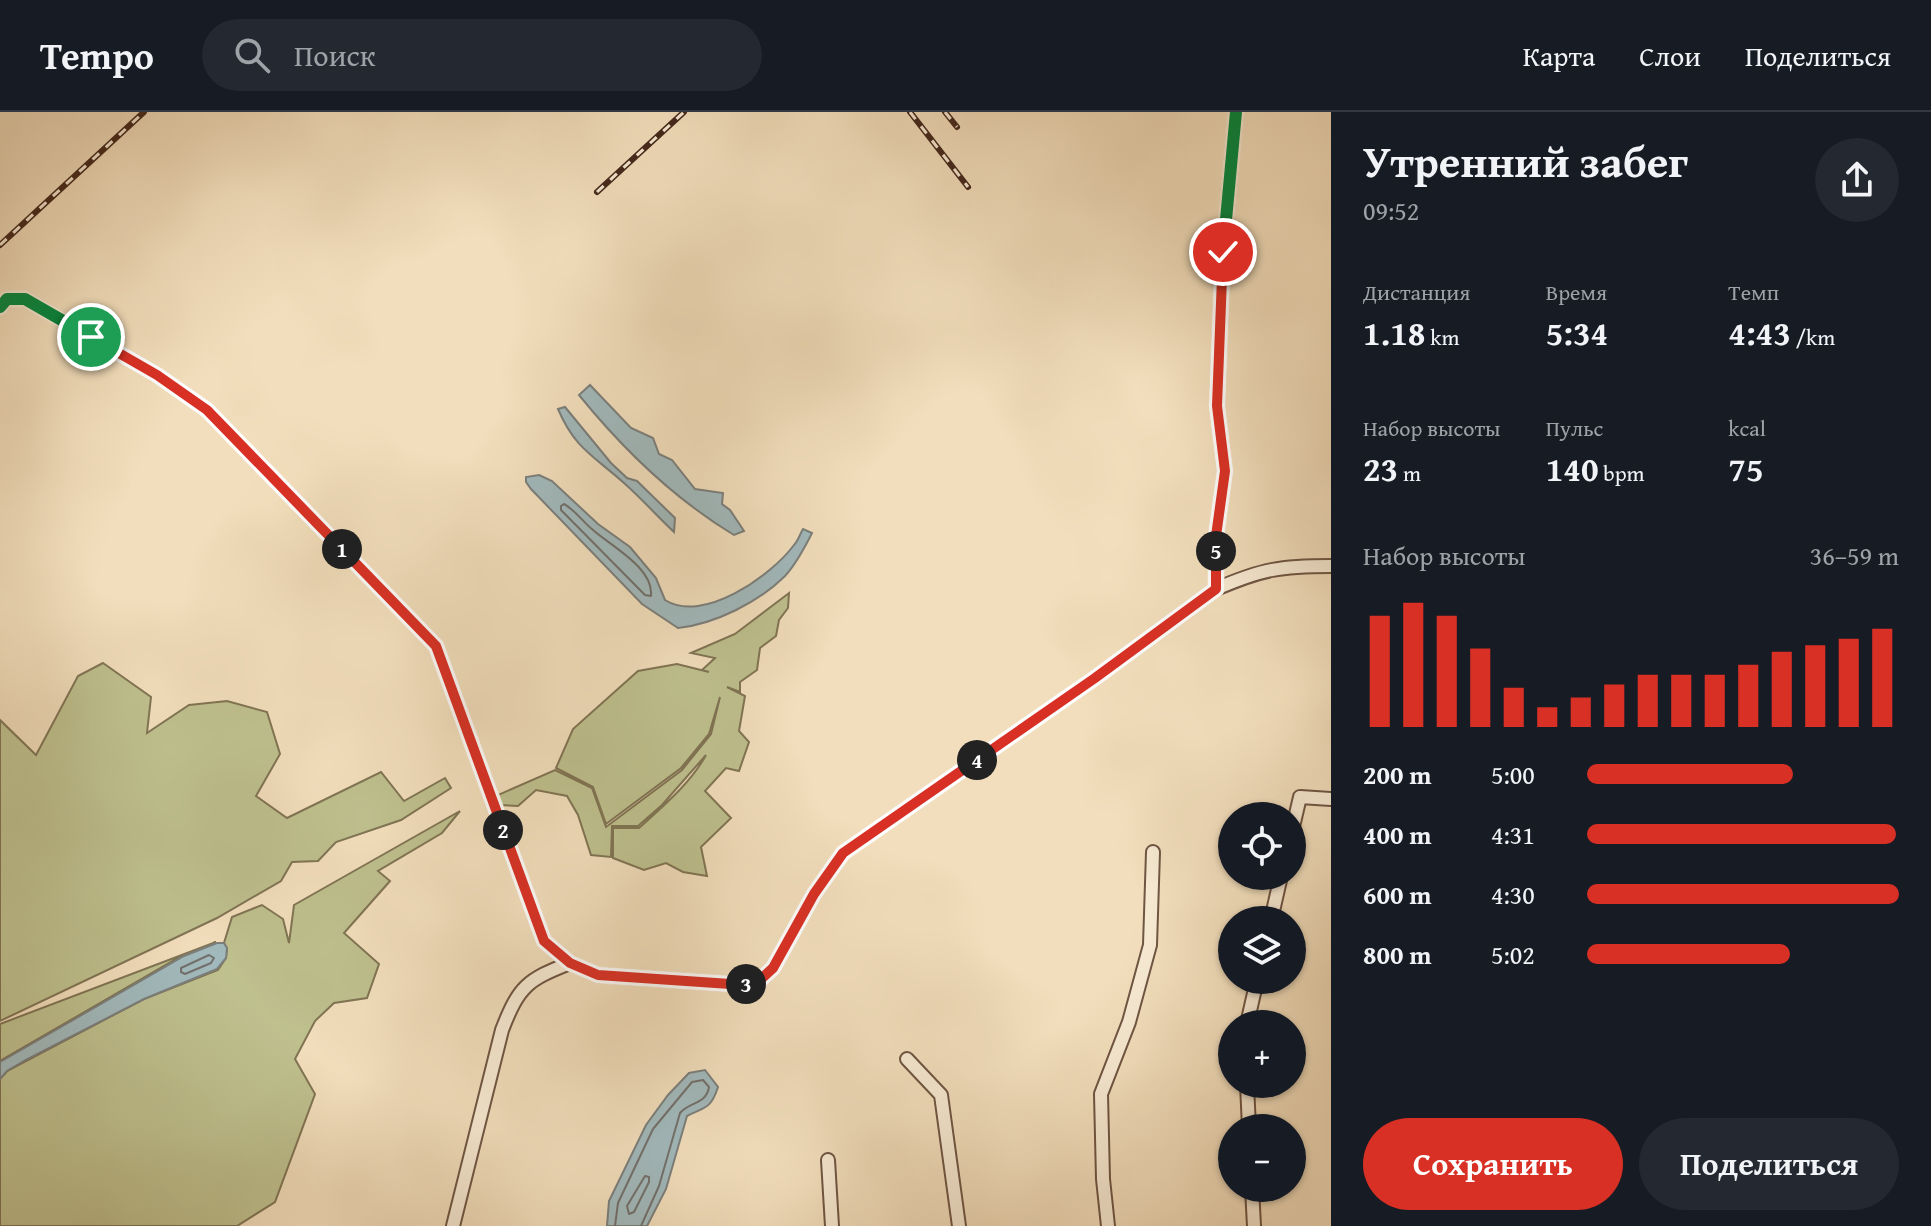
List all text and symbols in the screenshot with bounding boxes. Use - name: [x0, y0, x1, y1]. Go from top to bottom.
- search box: [202, 19, 762, 91]
- text: Tempo: [40, 27, 154, 83]
- icon: search: [230, 33, 274, 77]
- text: Поиск: [294, 33, 376, 77]
- text: Карта: [1523, 35, 1595, 76]
- text: Слои: [1639, 35, 1701, 76]
- text: Поделиться: [1745, 35, 1891, 76]
- text: Утренний забег: [1363, 129, 1688, 193]
- button: share: [1815, 138, 1899, 222]
- text: 09:52: [1363, 191, 1419, 230]
- pin: [1189, 218, 1257, 286]
- icon: check: [1201, 230, 1245, 274]
- text: Дистанция: [1363, 276, 1471, 308]
- text: Время: [1546, 276, 1607, 308]
- text: Темп: [1728, 276, 1779, 308]
- pin: [57, 303, 125, 371]
- text: 1.18: [1363, 308, 1425, 357]
- text: 5:34: [1546, 308, 1608, 357]
- text: 4:43: [1728, 308, 1791, 357]
- icon: arrive: [69, 315, 113, 359]
- text: km: [1425, 321, 1459, 353]
- text: /km: [1791, 321, 1835, 353]
- text: Набор высоты: [1363, 412, 1500, 444]
- text: Пульс: [1546, 412, 1603, 444]
- text: kcal: [1728, 412, 1766, 444]
- text: 23: [1363, 444, 1398, 493]
- text: 140: [1546, 444, 1599, 493]
- text: 75: [1728, 444, 1764, 493]
- text: m: [1398, 457, 1421, 489]
- text: bpm: [1599, 457, 1645, 489]
- pin: 1: [322, 529, 362, 569]
- pin: 5: [1196, 531, 1236, 571]
- text: 1: [336, 533, 348, 565]
- text: 5: [1210, 535, 1222, 567]
- text: Набор высоты: [1363, 536, 1525, 575]
- text: 36–59 m: [1810, 536, 1899, 575]
- pin: 4: [957, 740, 997, 780]
- text: 4: [971, 744, 983, 776]
- text: 200 m: [1363, 755, 1431, 794]
- text: 5:00: [1491, 755, 1535, 794]
- map controls: [1218, 802, 1306, 1202]
- button: locate: [1218, 802, 1306, 890]
- pin: 2: [483, 810, 523, 850]
- text: 2: [497, 814, 509, 846]
- text: 400 m: [1363, 815, 1431, 854]
- text: 4:31: [1491, 815, 1535, 854]
- text: 600 m: [1363, 875, 1431, 914]
- text: 4:30: [1491, 875, 1535, 914]
- button: layers: [1218, 906, 1306, 994]
- text: 800 m: [1363, 935, 1431, 974]
- text: 5:02: [1491, 935, 1535, 974]
- pin: 3: [726, 964, 766, 1004]
- text: 3: [740, 968, 752, 1000]
- button: +: [1218, 1010, 1306, 1098]
- button: −: [1218, 1114, 1306, 1202]
- button: Сохранить: [1363, 1118, 1623, 1210]
- button: Поделиться: [1639, 1118, 1899, 1210]

